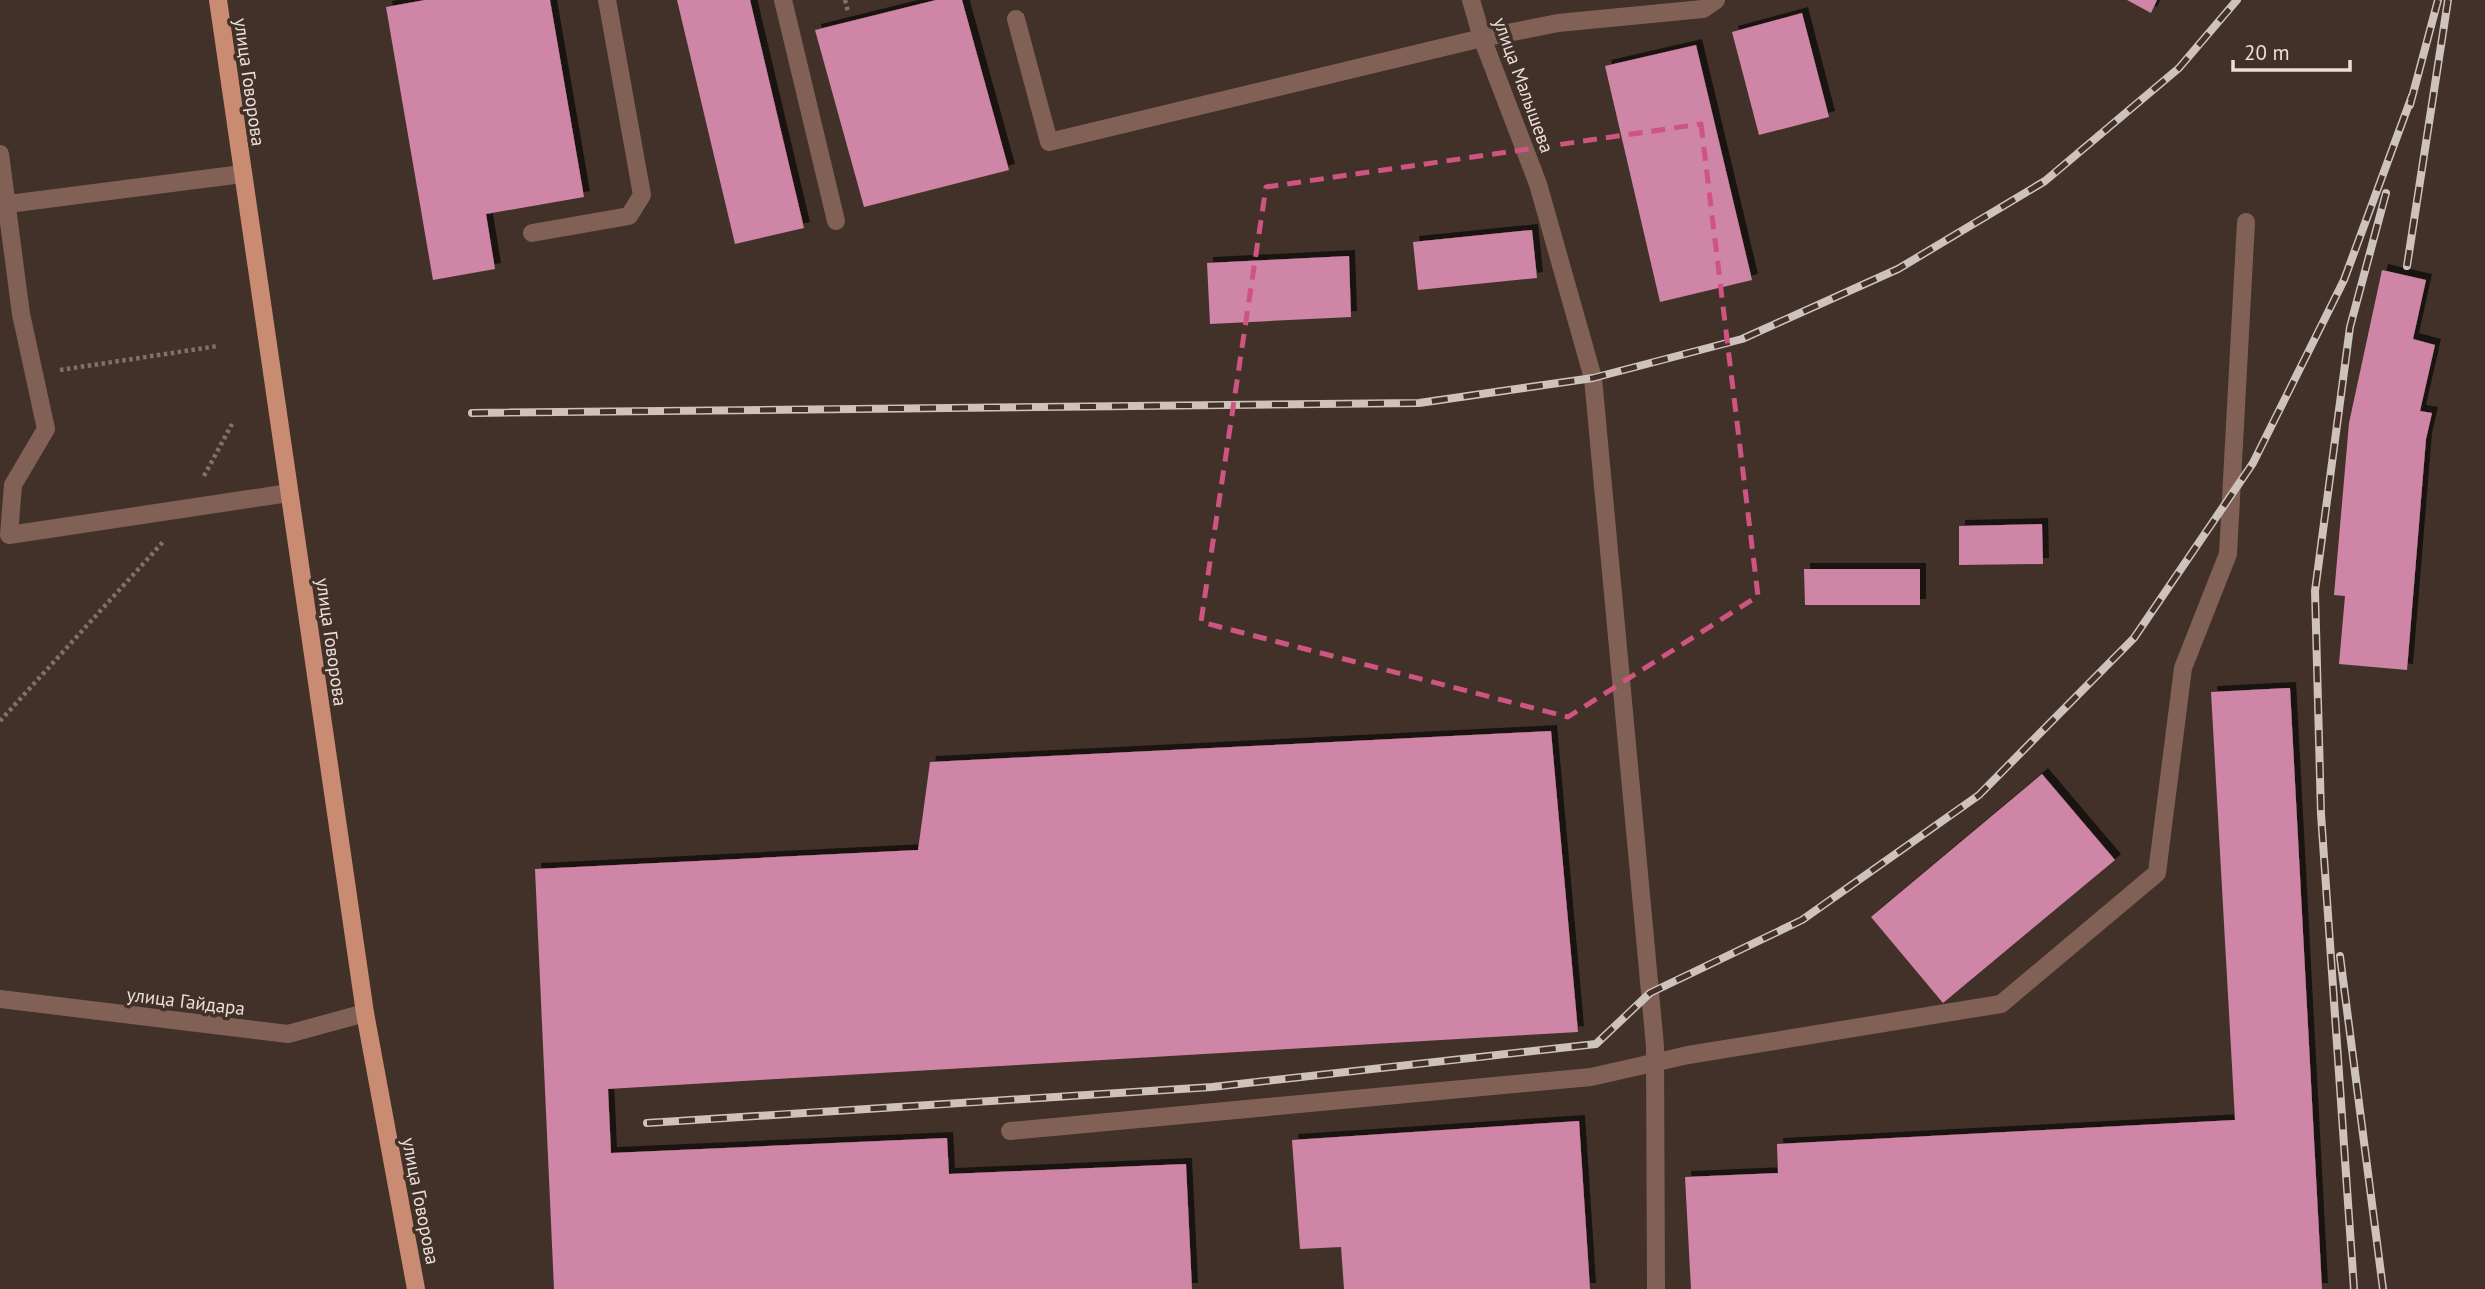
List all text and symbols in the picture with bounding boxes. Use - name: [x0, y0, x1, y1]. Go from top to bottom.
- street label: улица Малышева: [1488, 14, 1560, 156]
- street label: улица Говорова: [229, 16, 271, 148]
- scale bar: [2233, 28, 2350, 72]
- text: 20 m: [2244, 39, 2290, 66]
- street label: улица Говорова: [311, 576, 353, 708]
- street label: улица Гайдара: [126, 982, 246, 1020]
- street label: улица Говорова: [397, 1135, 445, 1267]

